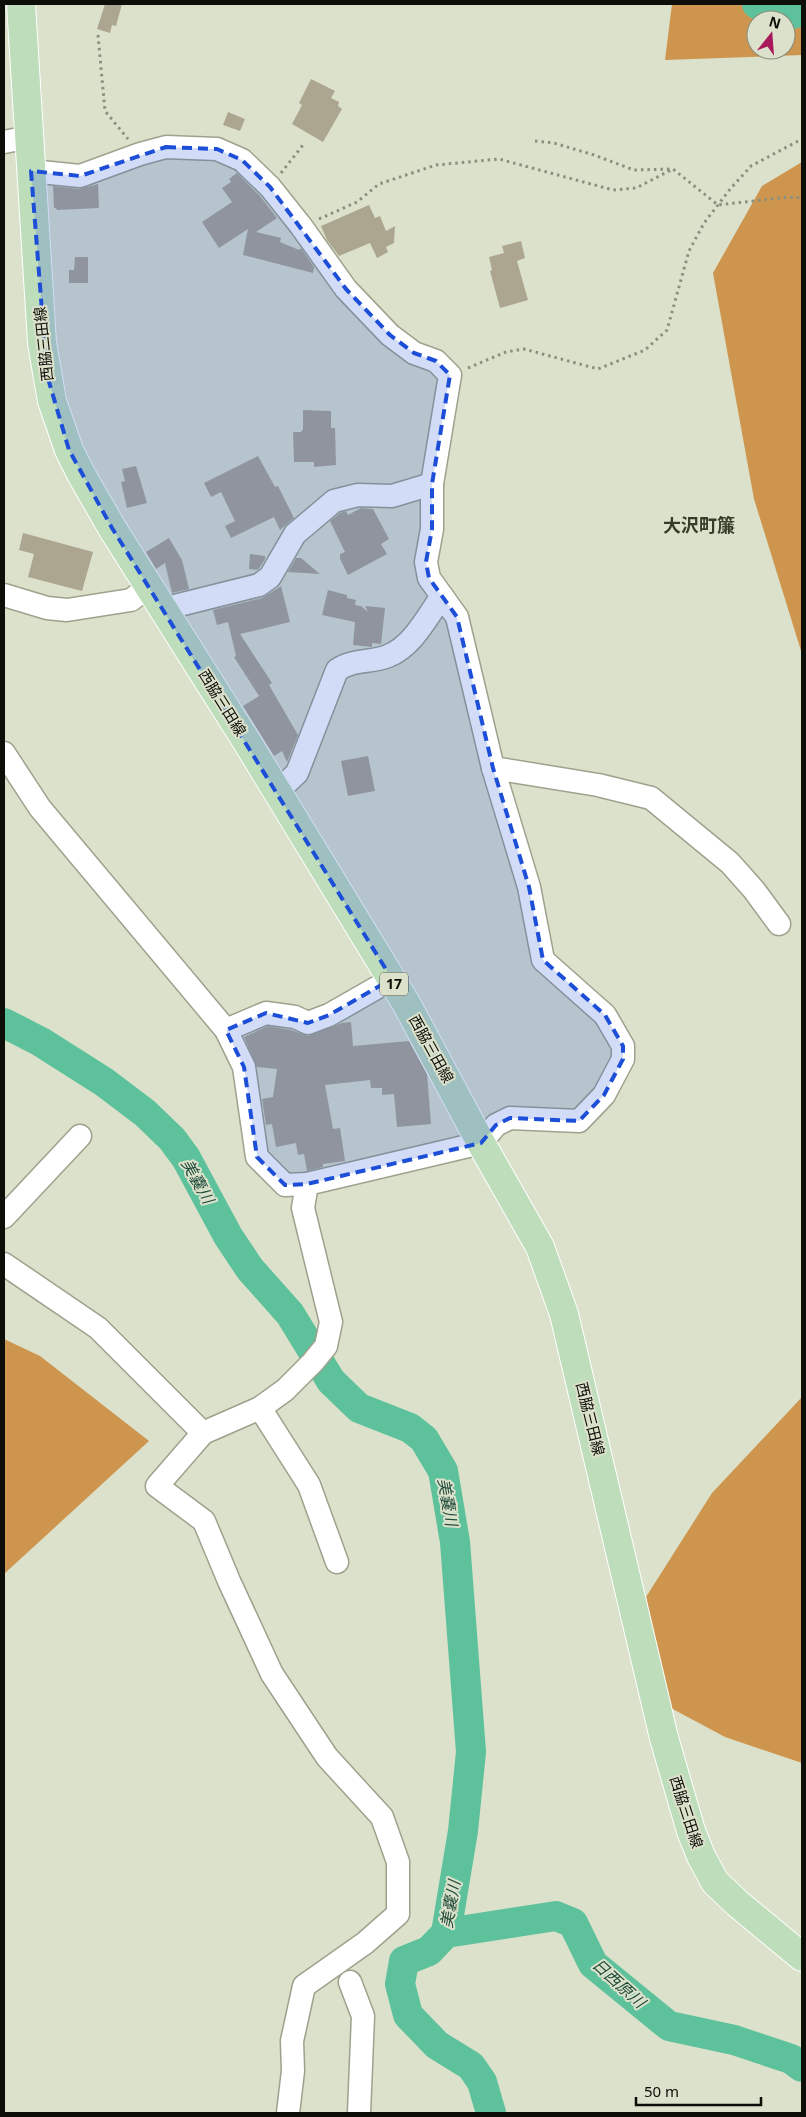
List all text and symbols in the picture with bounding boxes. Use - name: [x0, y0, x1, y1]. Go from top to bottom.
- north arrow: [746, 10, 796, 60]
- text: N: [767, 11, 783, 33]
- street label: 西脇三田線: [29, 306, 57, 382]
- district label: 大沢町簾: [663, 513, 735, 537]
- street label: 西脇三田線: [194, 665, 251, 740]
- road number: 17: [380, 972, 408, 996]
- street label: 西脇三田線: [405, 1011, 459, 1086]
- water label: 美嚢川: [177, 1155, 220, 1209]
- street label: 西脇三田線: [572, 1380, 610, 1458]
- water label: 美嚢川: [433, 1476, 463, 1530]
- street label: 西脇三田線: [666, 1773, 708, 1850]
- water label: 美嚢川: [435, 1876, 465, 1930]
- water label: 日西原川: [588, 1953, 652, 2014]
- scale bar: [636, 2074, 761, 2106]
- text: 50 m: [644, 2081, 679, 2101]

